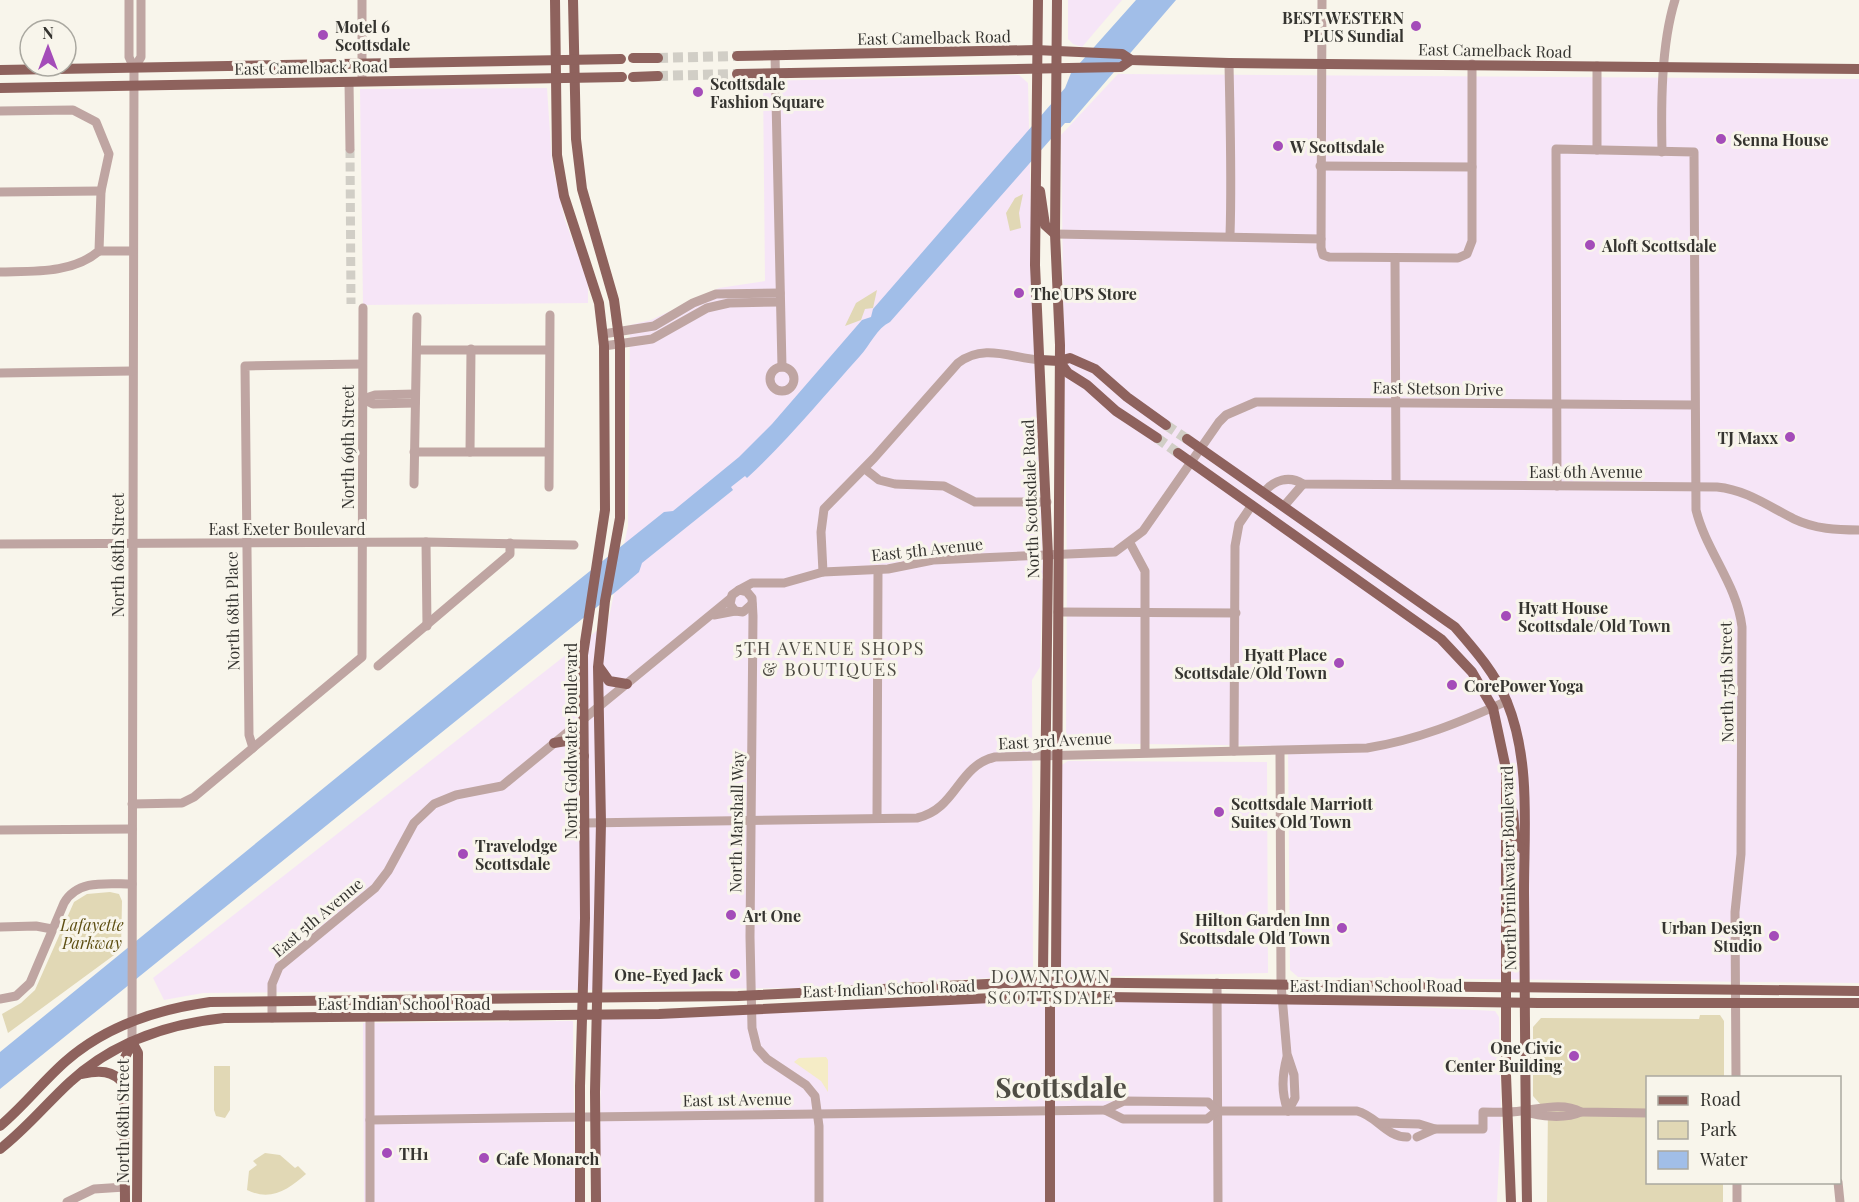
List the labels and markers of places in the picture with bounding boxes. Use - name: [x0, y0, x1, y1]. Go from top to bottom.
- place label: BEST WESTERN PLUS Sundial: [1282, 7, 1404, 46]
- place label: Motel 6 Scottsdale: [335, 16, 410, 55]
- marker: BEST WESTERN PLUS Sundial: [1409, 19, 1423, 33]
- marker: Motel 6 Scottsdale: [316, 28, 330, 42]
- place label: Scottsdale Fashion Square: [710, 73, 824, 112]
- marker: Scottsdale Fashion Square: [691, 85, 705, 99]
- place label: Senna House: [1733, 129, 1829, 150]
- marker: Senna House: [1714, 132, 1728, 146]
- place label: W Scottsdale: [1289, 136, 1384, 157]
- marker: W Scottsdale: [1271, 139, 1285, 153]
- place label: Aloft Scottsdale: [1601, 235, 1717, 256]
- marker: Aloft Scottsdale: [1583, 238, 1597, 252]
- place label: The UPS Store: [1031, 283, 1137, 304]
- marker: The UPS Store: [1012, 286, 1026, 300]
- place label: TJ Maxx: [1718, 427, 1778, 448]
- marker: TJ Maxx: [1783, 430, 1797, 444]
- place label: Hyatt House Scottsdale/Old Town: [1518, 597, 1671, 636]
- marker: Hyatt House Scottsdale/Old Town: [1499, 609, 1513, 623]
- place label: Hyatt Place Scottsdale/Old Town: [1174, 644, 1327, 683]
- marker: Hyatt Place Scottsdale/Old Town: [1332, 656, 1346, 670]
- place label: CorePower Yoga: [1464, 675, 1584, 696]
- marker: CorePower Yoga: [1445, 678, 1459, 692]
- place label: Scottsdale Marriott Suites Old Town: [1231, 793, 1373, 832]
- marker: Scottsdale Marriott Suites Old Town: [1212, 805, 1226, 819]
- place label: Travelodge Scottsdale: [475, 835, 557, 874]
- marker: Travelodge Scottsdale: [456, 847, 470, 861]
- place label: Art One: [742, 905, 801, 926]
- marker: Art One: [724, 908, 738, 922]
- place label: Hilton Garden Inn Scottsdale Old Town: [1179, 909, 1330, 948]
- place label: Urban Design Studio: [1661, 917, 1762, 956]
- marker: Hilton Garden Inn Scottsdale Old Town: [1335, 921, 1349, 935]
- marker: Urban Design Studio: [1767, 929, 1781, 943]
- place label: One-Eyed Jack: [614, 964, 724, 985]
- marker: One-Eyed Jack: [728, 967, 742, 981]
- place label: One Civic Center Building: [1445, 1037, 1562, 1076]
- marker: One Civic Center Building: [1567, 1049, 1581, 1063]
- place label: TH1: [399, 1143, 429, 1164]
- marker: TH1: [380, 1146, 394, 1160]
- place label: Cafe Monarch: [496, 1148, 600, 1169]
- marker: Cafe Monarch: [477, 1151, 491, 1165]

